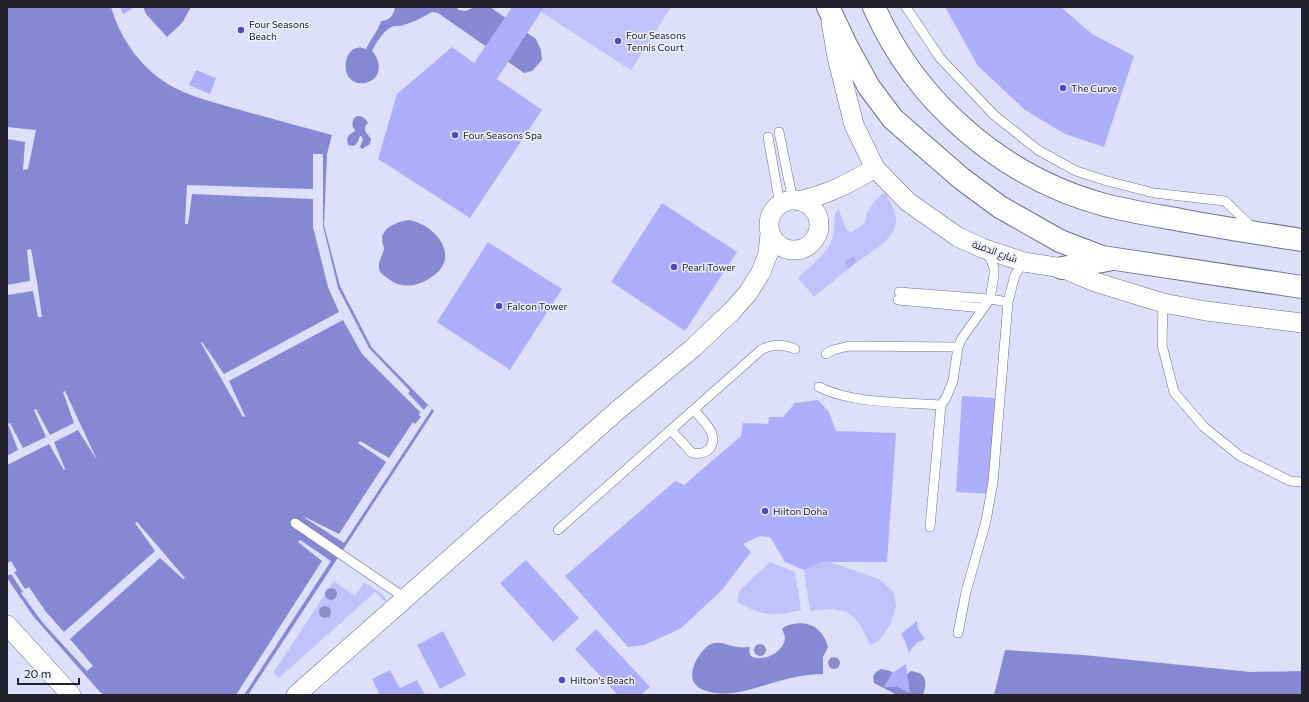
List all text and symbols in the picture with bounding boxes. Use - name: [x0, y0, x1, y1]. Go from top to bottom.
- place label: Four Seasons Beach: [249, 18, 310, 42]
- marker: Four Seasons Beach: [236, 25, 246, 35]
- place label: Four Seasons Tennis Court: [626, 29, 687, 53]
- marker: Four Seasons Tennis Court: [613, 36, 623, 46]
- place label: The Curve: [1071, 82, 1117, 94]
- marker: The Curve: [1058, 83, 1068, 93]
- place label: Four Seasons Spa: [463, 129, 542, 141]
- marker: Four Seasons Spa: [450, 130, 460, 140]
- street label: شارع الدفنة: [971, 237, 1019, 266]
- place label: Pearl Tower: [682, 261, 736, 273]
- marker: Pearl Tower: [669, 262, 679, 272]
- place label: Falcon Tower: [507, 300, 567, 312]
- marker: Falcon Tower: [494, 301, 504, 311]
- place label: Hilton Doha: [773, 505, 828, 517]
- marker: Hilton Doha: [760, 506, 770, 516]
- scale bar: [18, 660, 79, 686]
- text: 20 m: [24, 666, 51, 680]
- place label: Hilton's Beach: [570, 674, 634, 686]
- marker: Hilton's Beach: [557, 675, 567, 685]

